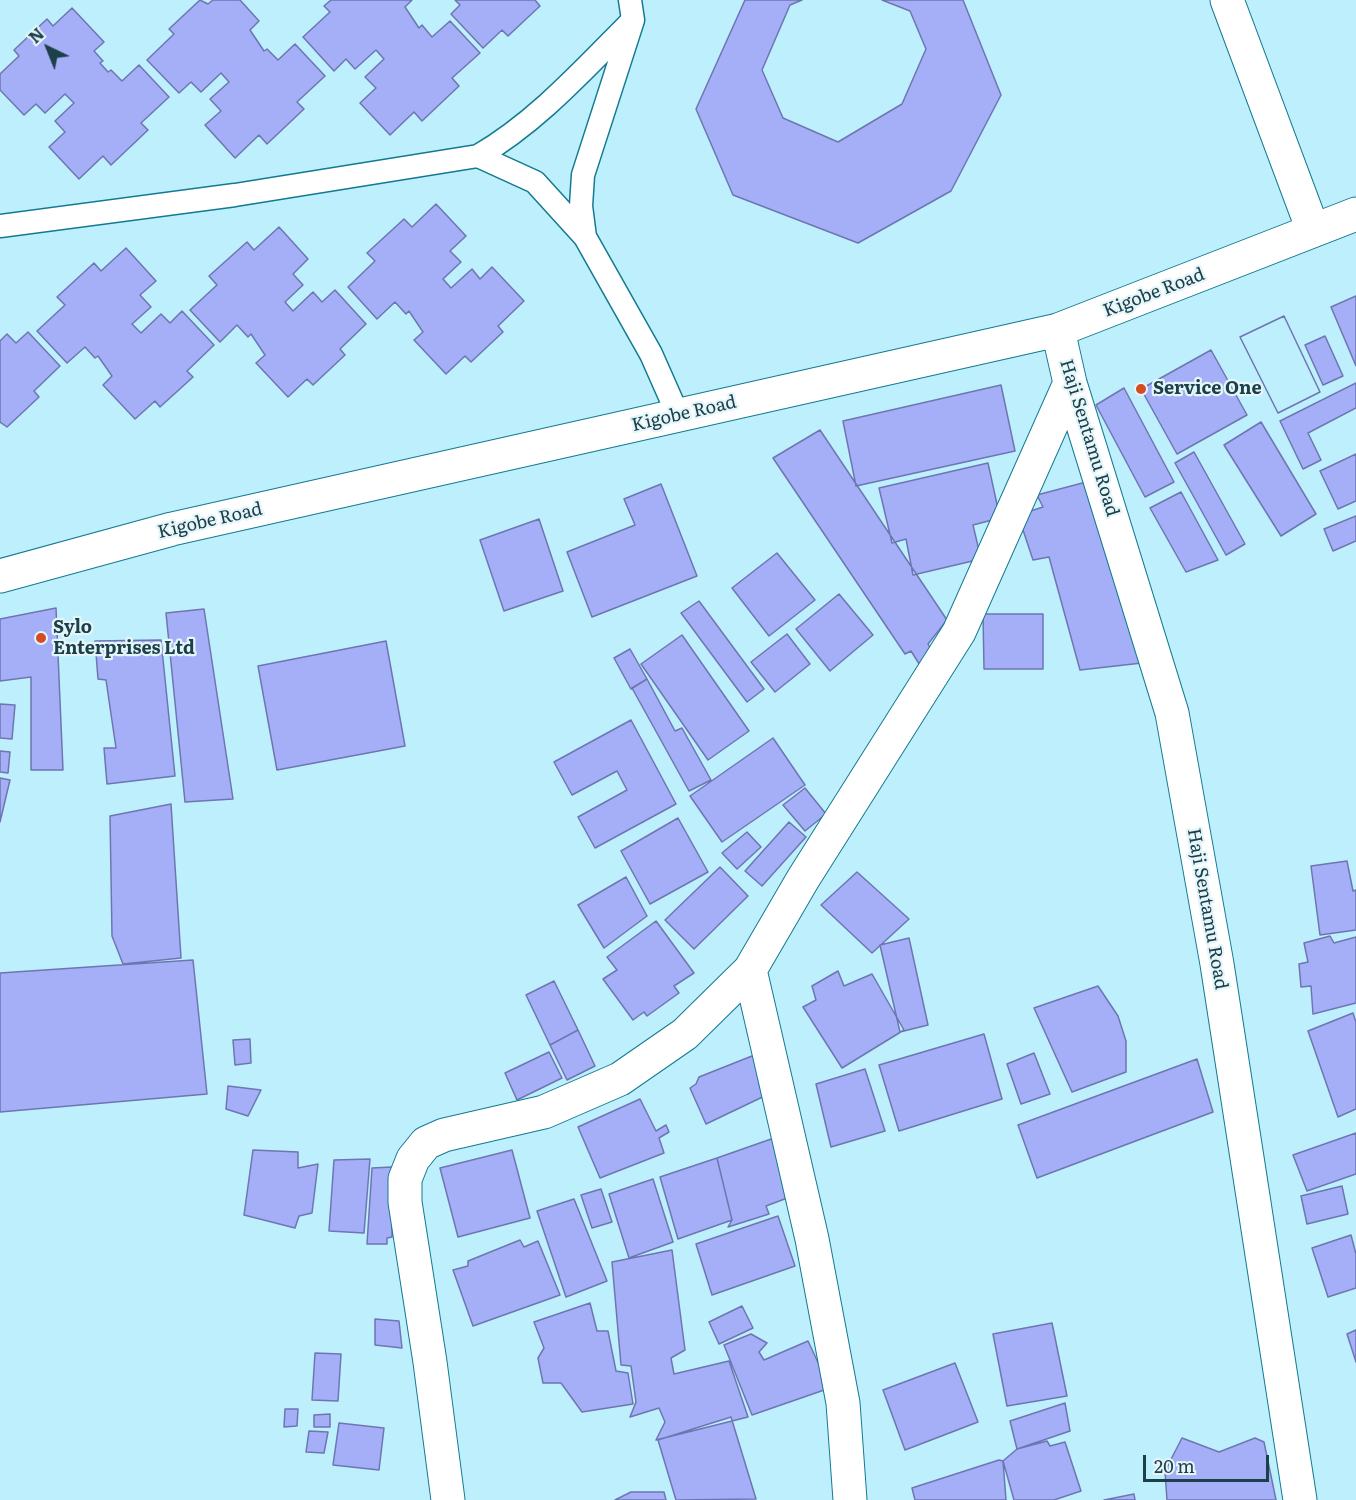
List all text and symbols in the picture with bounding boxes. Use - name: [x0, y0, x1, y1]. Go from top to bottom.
- north arrow: [18, 18, 78, 78]
- text: N: [23, 21, 49, 48]
- street label: Kigobe Road: [1100, 264, 1208, 322]
- street label: Haji Sentamu Road: [1055, 357, 1123, 519]
- place label: Service One: [1153, 378, 1262, 400]
- marker: Service One: [1134, 382, 1148, 396]
- street label: Kigobe Road: [630, 391, 738, 437]
- street label: Kigobe Road: [156, 498, 264, 544]
- place label: Sylo Enterprises Ltd: [53, 617, 195, 660]
- marker: Sylo Enterprises Ltd: [34, 631, 48, 645]
- street label: Haji Sentamu Road: [1182, 827, 1232, 991]
- scale bar: [1146, 1443, 1272, 1481]
- text: 20 m: [1154, 1452, 1195, 1479]

